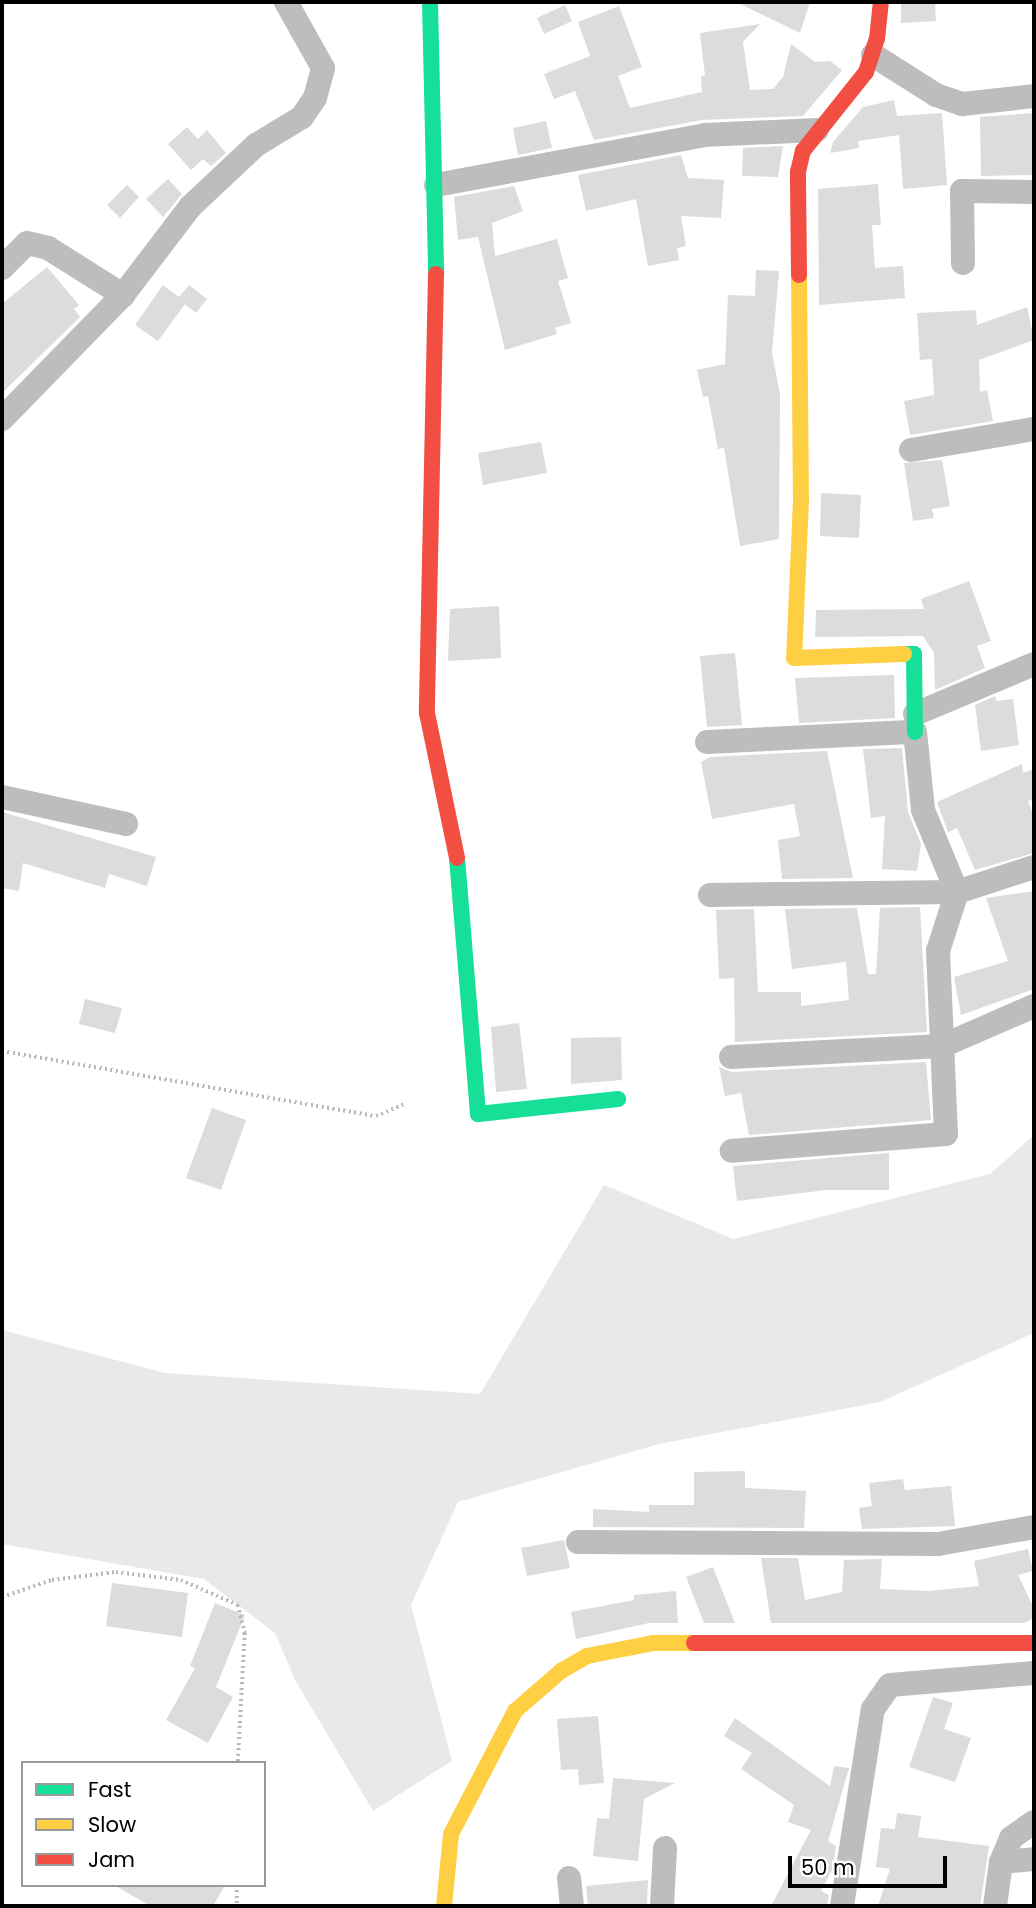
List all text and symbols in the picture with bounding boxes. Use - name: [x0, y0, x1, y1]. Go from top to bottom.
- legend: [21, 1761, 266, 1887]
- text: Fast: [88, 1775, 131, 1804]
- text: Slow: [88, 1810, 136, 1839]
- scale bar: [791, 1842, 950, 1886]
- text: Jam: [88, 1845, 135, 1874]
- text: 50 m: [801, 1853, 855, 1882]

